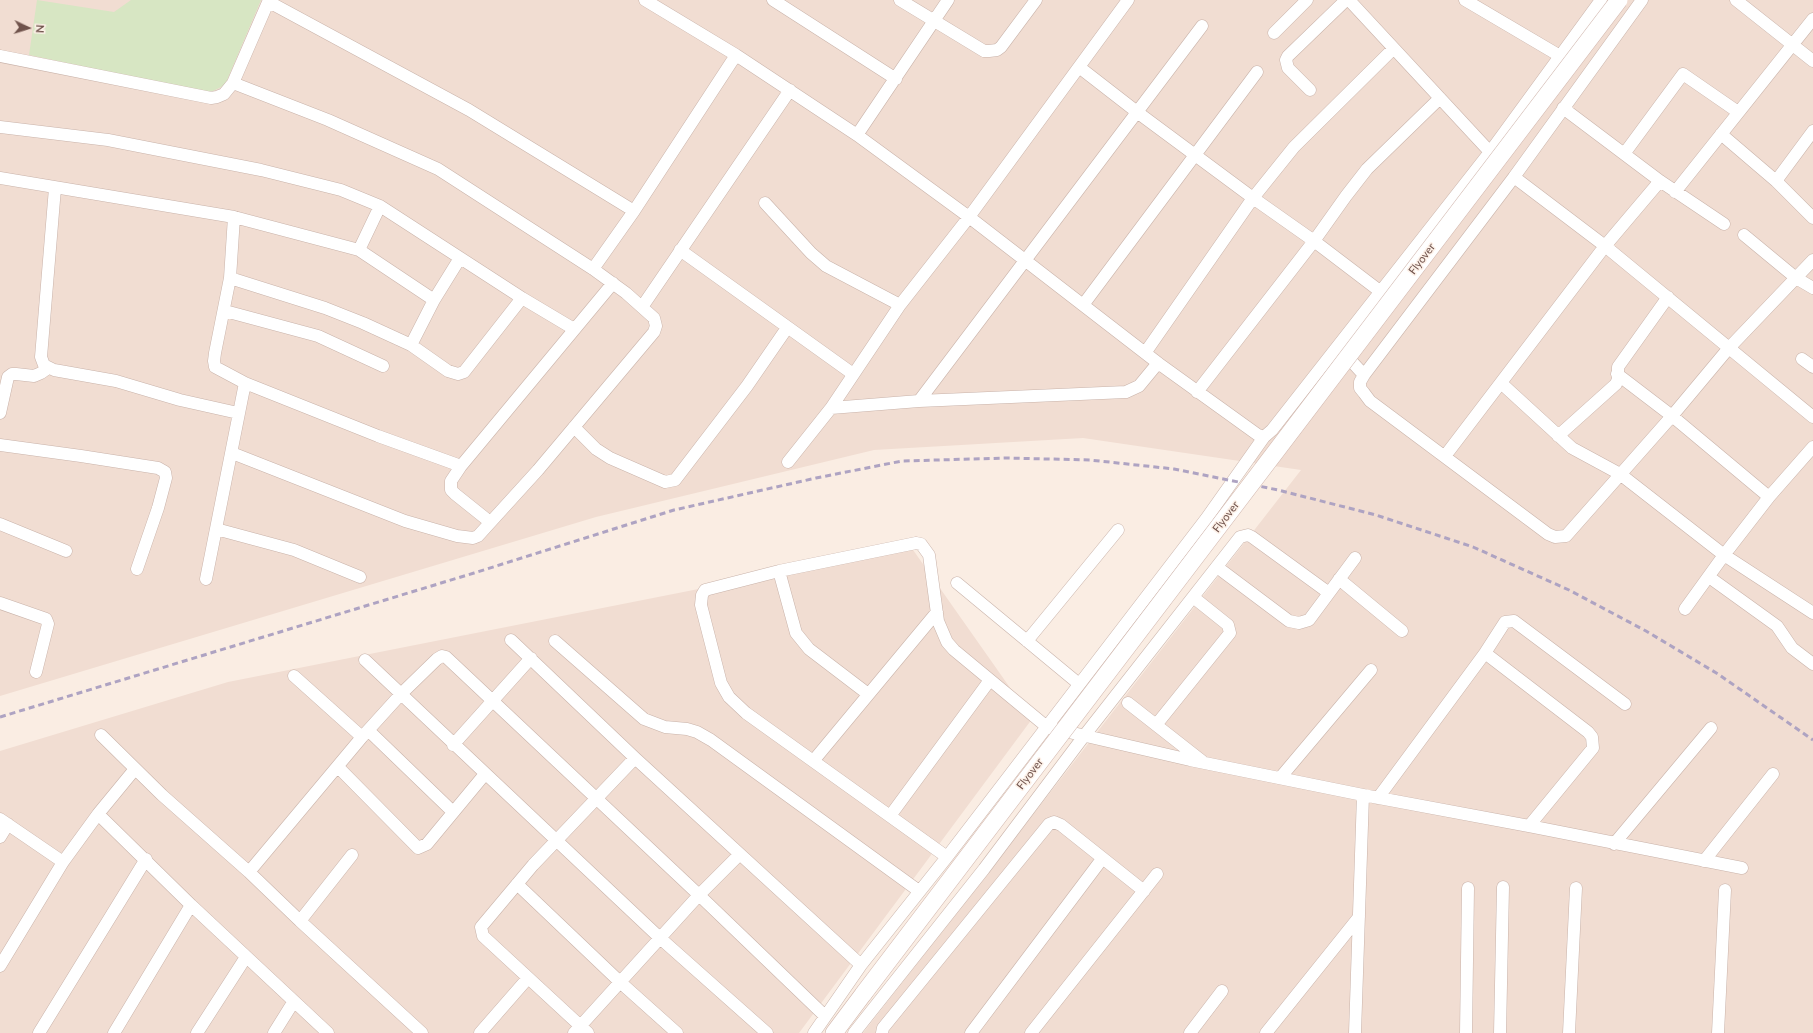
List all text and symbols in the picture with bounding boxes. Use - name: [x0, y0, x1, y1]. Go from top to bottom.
- north arrow: [8, 8, 48, 48]
- text: N: [34, 24, 47, 34]
- street label: Flyover: [1406, 241, 1438, 277]
- street label: Flyover: [1210, 499, 1242, 535]
- street label: Flyover: [1014, 756, 1046, 792]

